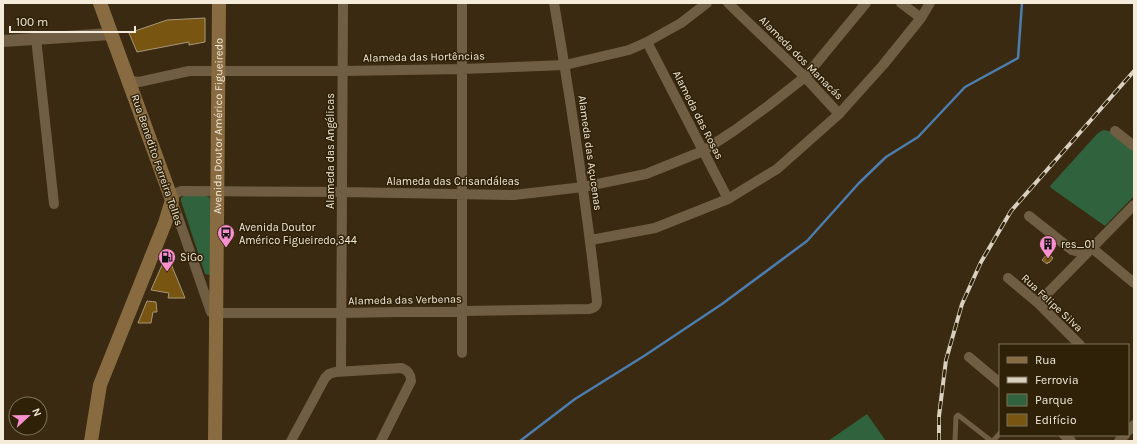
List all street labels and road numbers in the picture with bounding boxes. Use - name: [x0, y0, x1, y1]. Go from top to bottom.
- street label: Alameda dos Manacás: [756, 13, 846, 103]
- street label: Avenida Doutor Américo Figueiredo: [211, 38, 225, 214]
- street label: Alameda das Hortências: [363, 49, 485, 65]
- street label: Alameda das Rosas: [670, 68, 726, 162]
- street label: Rua Benedito Ferreira Telles: [128, 93, 186, 228]
- street label: Alameda das Angélicas: [324, 93, 337, 209]
- street label: Alameda das Açucenas: [575, 95, 605, 212]
- street label: Alameda das Crisandáleas: [386, 175, 520, 188]
- street label: Rua Felipe Silva: [1019, 271, 1085, 335]
- street label: Alameda das Verbenas: [348, 293, 462, 307]

